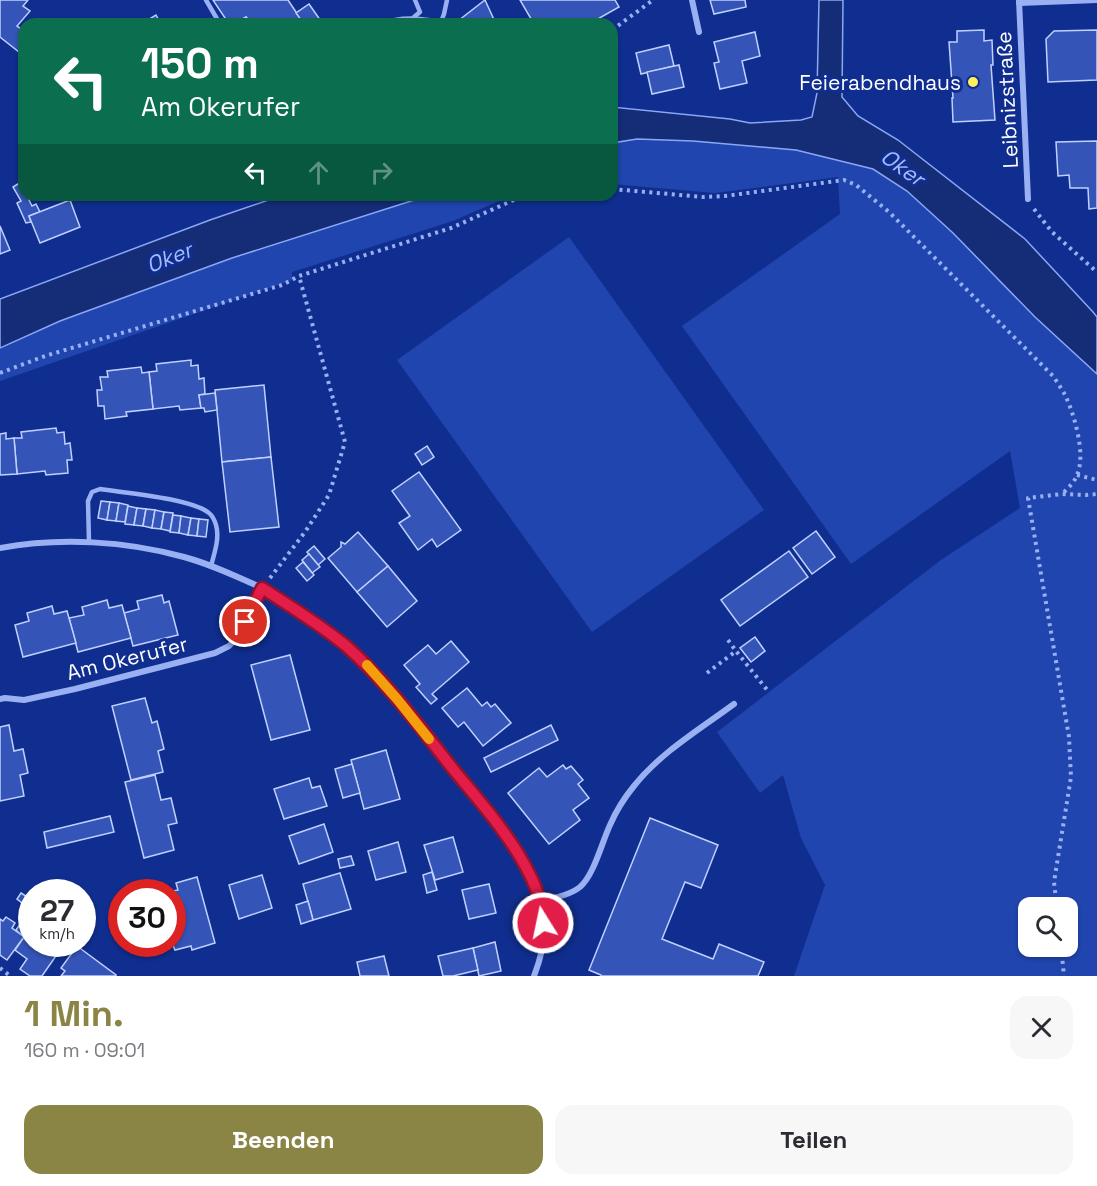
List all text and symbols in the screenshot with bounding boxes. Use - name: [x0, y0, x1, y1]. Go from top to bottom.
- street label: Leibnizstraße: [990, 31, 1024, 169]
- text: 150 m: [141, 37, 259, 90]
- icon: left: [42, 42, 120, 120]
- place label: Feierabendhaus: [799, 69, 961, 96]
- marker: Feierabendhaus: [966, 75, 980, 89]
- text: Am Okerufer: [141, 89, 300, 124]
- water label: Oker: [876, 142, 933, 194]
- icon: left: [239, 156, 272, 189]
- icon: ahead: [302, 156, 335, 189]
- icon: right: [365, 156, 398, 189]
- water label: Oker: [142, 234, 199, 279]
- pin: [219, 596, 270, 647]
- icon: arrive: [228, 605, 261, 638]
- street label: Am Okerufer: [64, 630, 190, 686]
- speed limit sign: 30: [108, 879, 186, 957]
- text: 27: [40, 891, 74, 930]
- position arrow: [511, 891, 575, 955]
- map controls: [1018, 897, 1078, 957]
- button: search: [1018, 897, 1078, 957]
- text: km/h: [39, 924, 75, 943]
- text: 1 Min.: [24, 991, 124, 1037]
- button: close: [1010, 996, 1073, 1059]
- text: 160 m · 09:01: [24, 1037, 145, 1063]
- button: Beenden: [24, 1105, 543, 1174]
- button: Teilen: [555, 1105, 1073, 1174]

